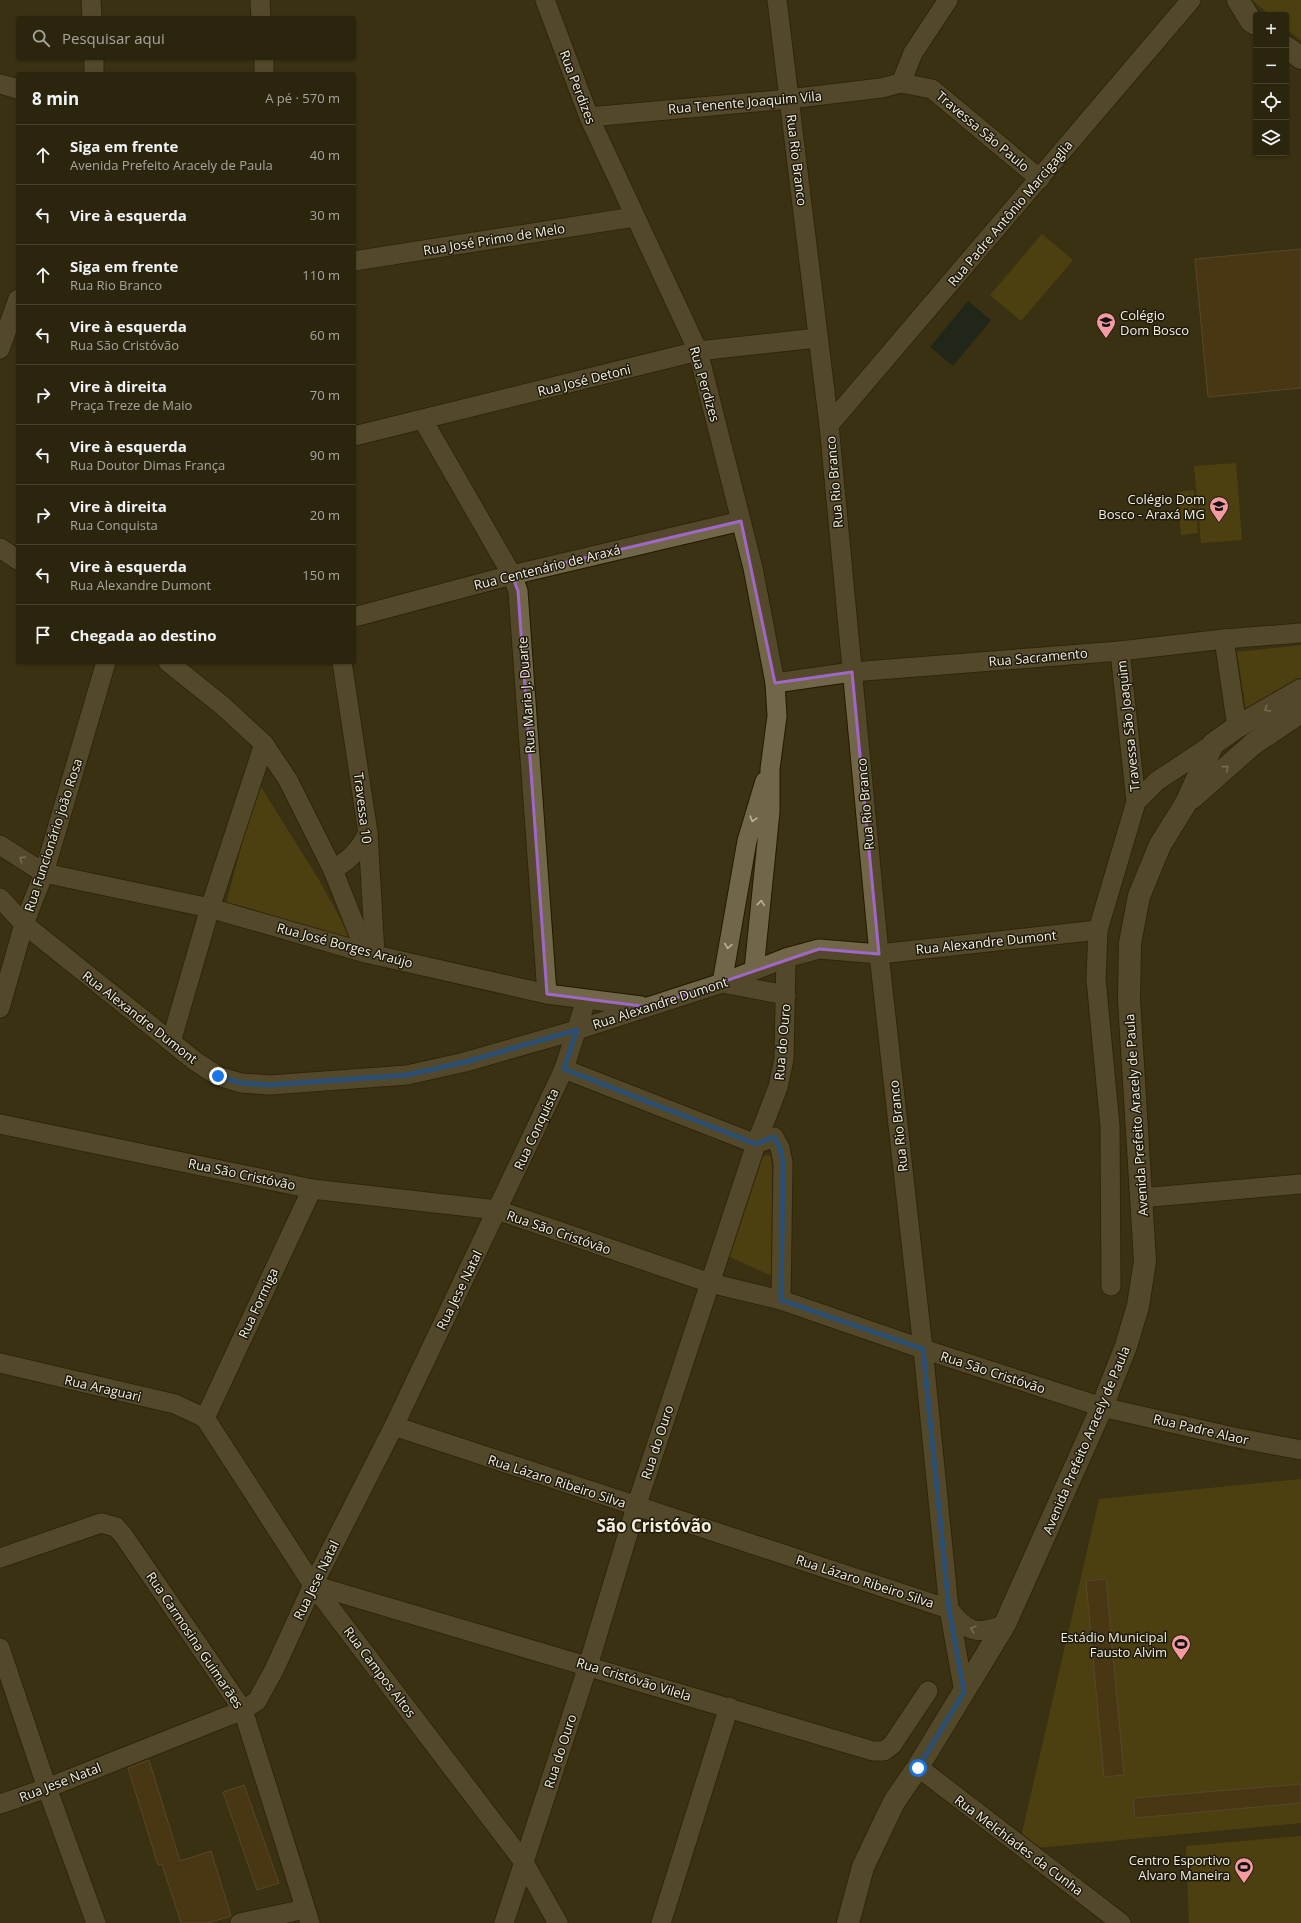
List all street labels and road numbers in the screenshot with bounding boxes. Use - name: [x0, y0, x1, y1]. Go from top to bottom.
- street label: Rua Perdizes: [556, 47, 600, 127]
- street label: Rua Tenente Joaquim Vila: [667, 86, 823, 118]
- street label: Travessa São Paulo: [933, 87, 1033, 175]
- street label: Rua Rio Branco: [782, 113, 812, 207]
- street label: Rua Padre Antônio Marcigaglia: [943, 136, 1077, 290]
- street label: Rua José Primo de Melo: [422, 219, 566, 259]
- street label: Rua Perdizes: [686, 344, 724, 424]
- street label: Rua José Detoni: [536, 360, 632, 400]
- street label: Rua Rio Branco: [821, 435, 847, 529]
- street label: Rua Centenário de Araxá: [472, 540, 622, 594]
- street label: Rua Maria J. Duarte: [513, 636, 539, 754]
- street label: Rua Sacramento: [988, 644, 1089, 670]
- street label: Travessa São Joaquim: [1112, 660, 1144, 792]
- street label: Rua Funcionário joão Rosa: [20, 756, 86, 914]
- street label: Rua Rio Branco: [852, 757, 878, 851]
- street label: Travessa 10: [350, 771, 376, 845]
- street label: Rua José Borges Araújo: [275, 918, 415, 972]
- street label: Rua Alexandre Dumont: [915, 926, 1058, 958]
- street label: Rua Alexandre Dumont: [79, 966, 201, 1068]
- street label: Rua Alexandre Dumont: [590, 973, 730, 1033]
- street label: Rua do Ouro: [770, 1003, 794, 1081]
- street label: Avenida Prefeito Aracely de Paula: [1120, 1013, 1152, 1217]
- street label: Rua Rio Branco: [884, 1079, 912, 1173]
- street label: Rua Conquista: [509, 1085, 563, 1173]
- street label: Rua São Cristóvão: [187, 1154, 297, 1194]
- street label: Rua São Cristóvão: [504, 1206, 614, 1258]
- street label: Rua Jese Natal: [432, 1247, 486, 1333]
- street label: Rua Formiga: [234, 1265, 282, 1341]
- street label: Avenida Prefeito Aracely de Paula: [1038, 1343, 1134, 1537]
- street label: Rua São Cristóvão: [938, 1347, 1048, 1397]
- street label: Rua Araguari: [63, 1370, 143, 1406]
- street label: Rua do Ouro: [637, 1402, 678, 1481]
- street label: Rua Padre Alaor: [1151, 1409, 1251, 1449]
- street label: Rua Lázaro Ribeiro Silva: [486, 1450, 628, 1512]
- street label: Rua Jese Natal: [289, 1537, 343, 1623]
- street label: Rua Lázaro Ribeiro Silva: [794, 1550, 936, 1612]
- street label: Rua Carmosina Guimarães: [142, 1568, 248, 1712]
- street label: Rua Campos Altos: [340, 1623, 420, 1721]
- street label: Rua Cristóvão Vilela: [574, 1653, 694, 1705]
- street label: Rua do Ouro: [540, 1711, 581, 1790]
- street label: Rua Jese Natal: [16, 1758, 104, 1806]
- street label: Rua Melchíades da Cunha: [951, 1791, 1087, 1899]

